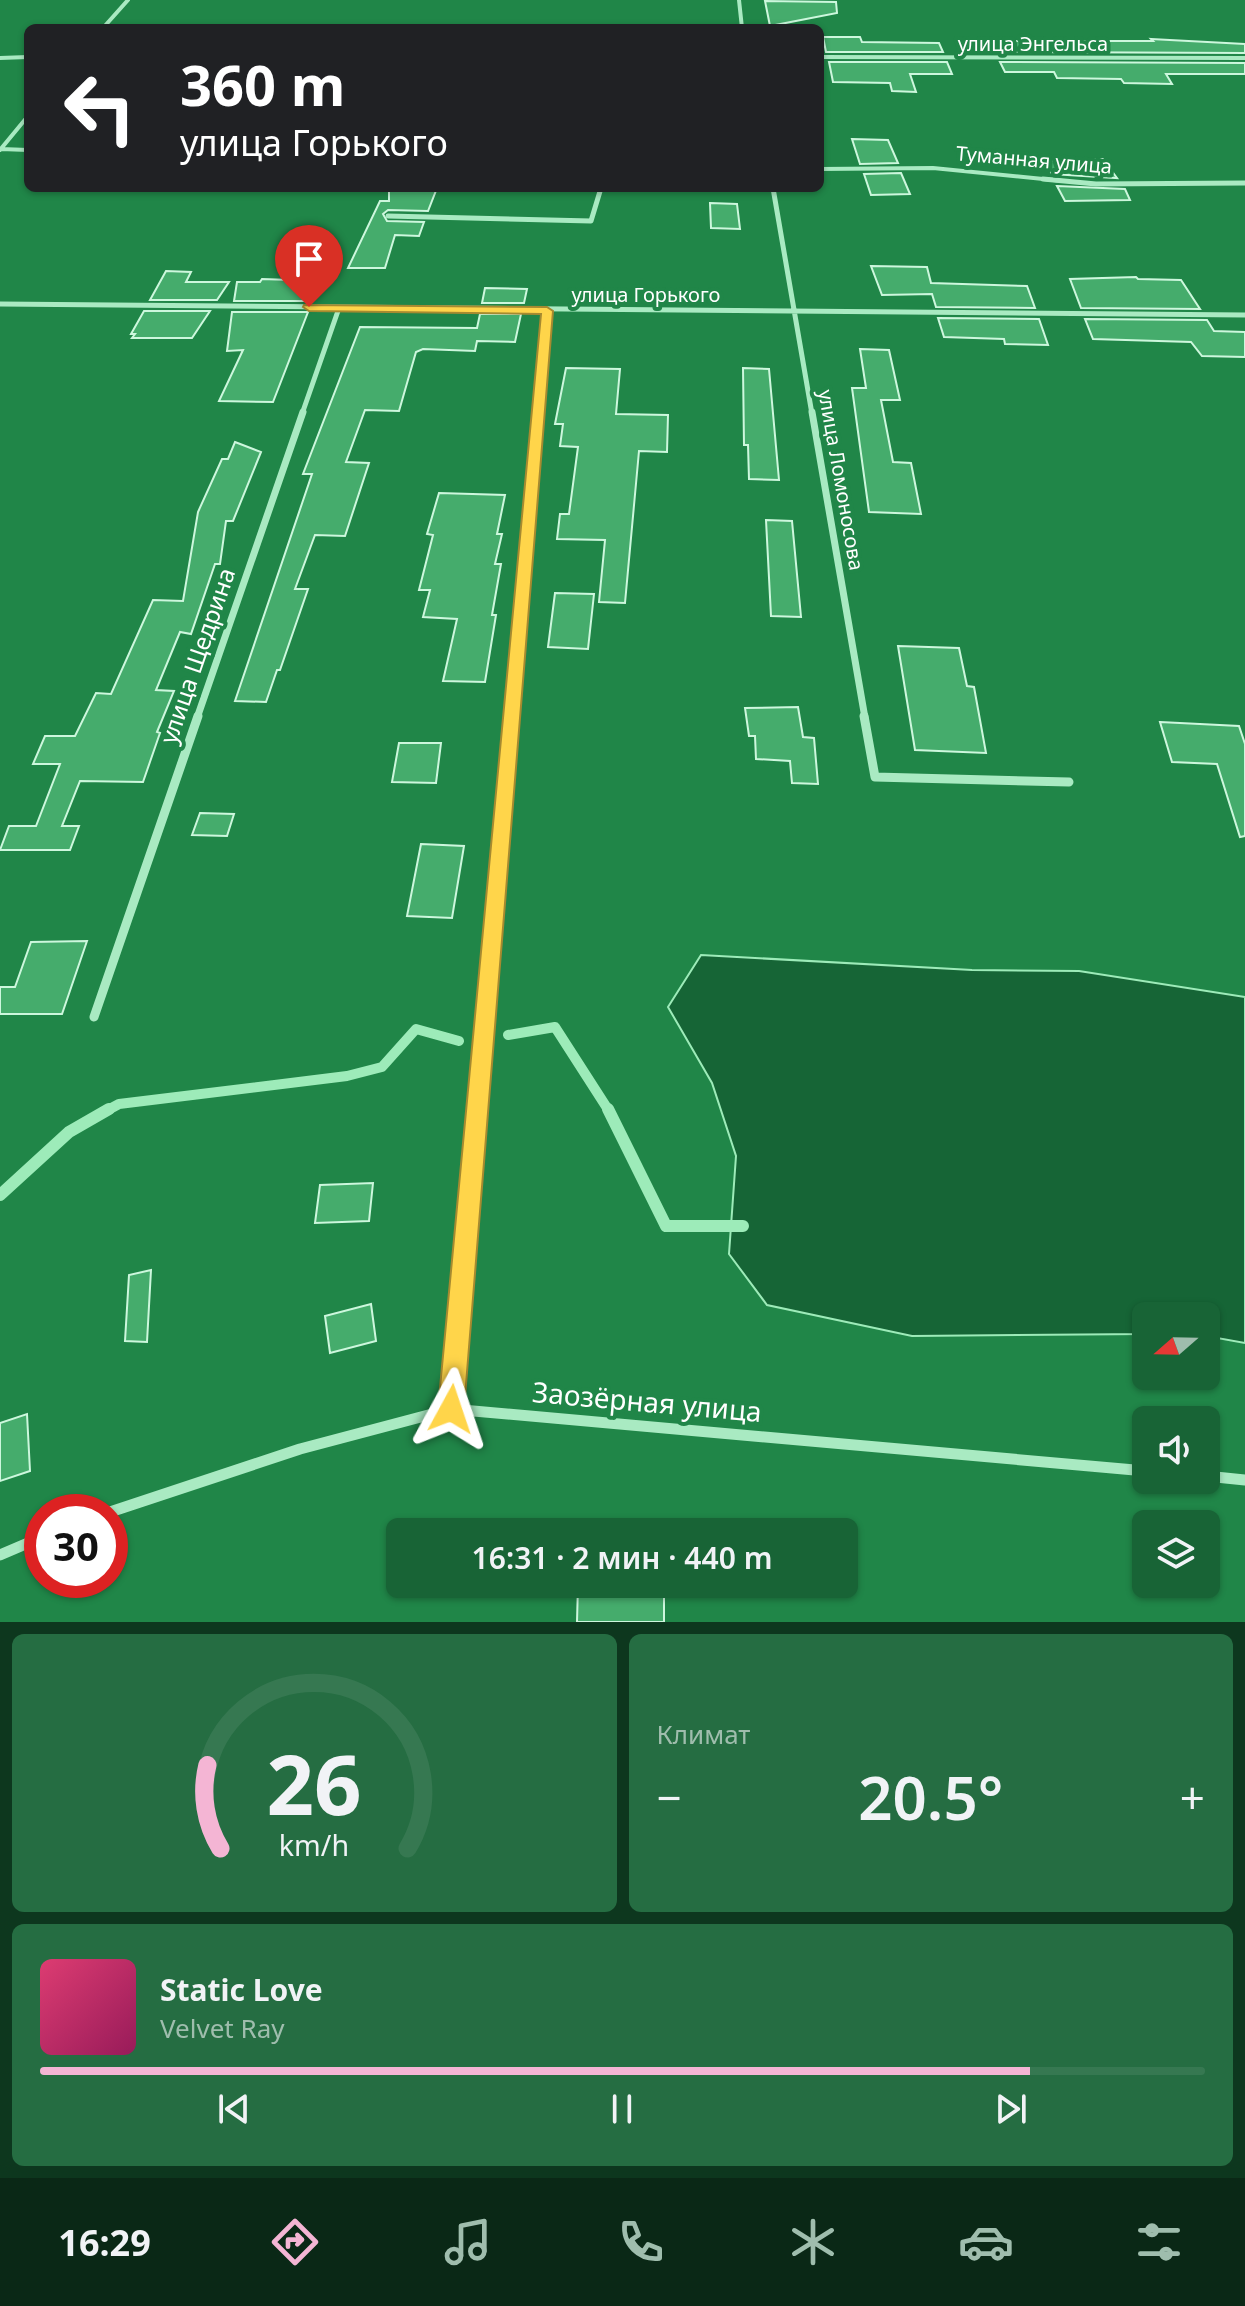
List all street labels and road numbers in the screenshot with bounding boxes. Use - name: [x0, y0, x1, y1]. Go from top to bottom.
- street label: улица Энгельса: [958, 30, 1108, 57]
- street label: Туманная улица: [955, 139, 1113, 180]
- street label: улица Горького: [572, 281, 720, 308]
- street label: улица Ломоносова: [812, 387, 871, 572]
- street label: улица Щедрина: [151, 563, 242, 748]
- street label: Заозёрная улица: [531, 1372, 763, 1430]

